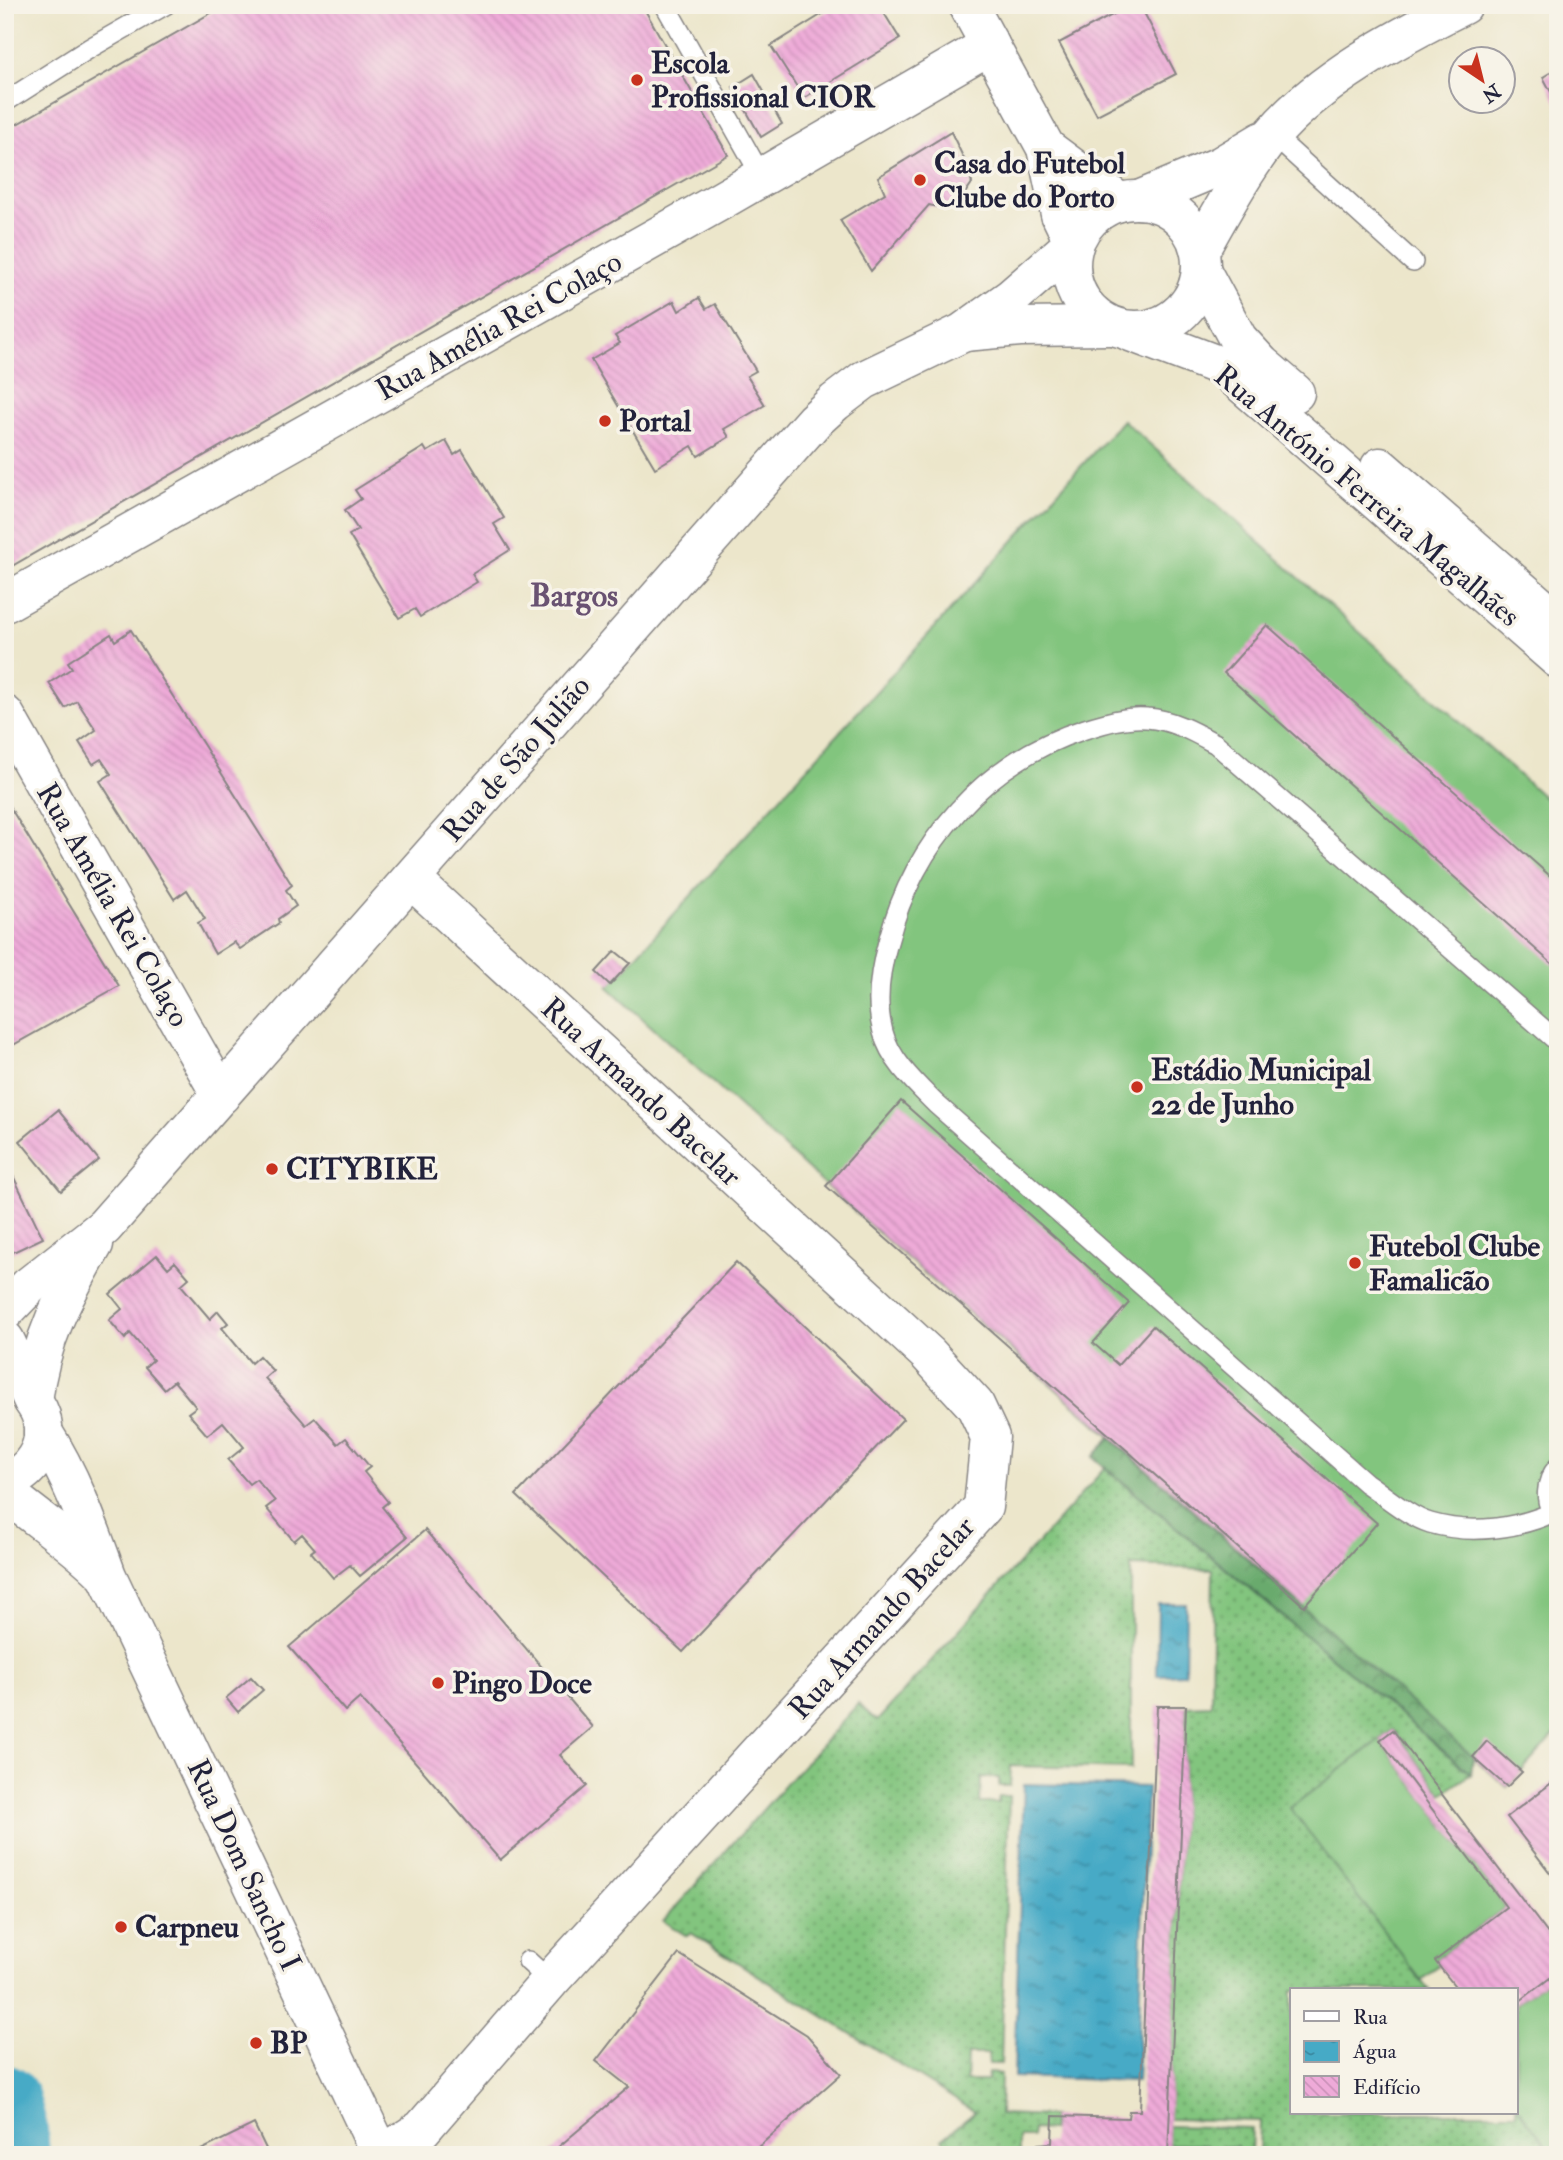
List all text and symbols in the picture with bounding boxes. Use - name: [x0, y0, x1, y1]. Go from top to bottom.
- place label: Escola Profissional CIOR: [651, 45, 876, 116]
- north arrow: [1448, 46, 1518, 116]
- marker: Escola Profissional CIOR: [629, 72, 645, 88]
- text: N: [1477, 78, 1506, 108]
- place label: Casa do Futebol Clube do Porto: [934, 145, 1125, 216]
- marker: Casa do Futebol Clube do Porto: [912, 172, 928, 188]
- street label: Rua Amélia Rei Colaço: [370, 243, 628, 409]
- street label: Rua António Ferreira Magalhães: [1207, 357, 1527, 635]
- place label: Portal: [619, 403, 691, 440]
- marker: Portal: [597, 413, 613, 429]
- district label: Bargos: [530, 576, 618, 616]
- street label: Rua de São Julião: [434, 668, 598, 850]
- street label: Rua Amélia Rei Colaço: [28, 777, 198, 1033]
- street label: Rua Armando Bacelar: [533, 990, 749, 1194]
- place label: Estádio Municipal 22 de Junho: [1151, 1052, 1371, 1123]
- marker: Estádio Municipal 22 de Junho: [1129, 1079, 1145, 1095]
- place label: CITYBIKE: [286, 1151, 438, 1188]
- marker: CITYBIKE: [264, 1161, 280, 1177]
- place label: Futebol Clube Famalicão: [1369, 1228, 1541, 1299]
- marker: Futebol Clube Famalicão: [1347, 1255, 1363, 1271]
- street label: Rua Armando Bacelar: [781, 1509, 983, 1727]
- place label: Pingo Doce: [452, 1665, 592, 1702]
- marker: Pingo Doce: [430, 1675, 446, 1691]
- street label: Rua Dom Sancho I: [179, 1753, 309, 1977]
- place label: Carpneu: [135, 1909, 240, 1946]
- marker: Carpneu: [113, 1919, 129, 1935]
- legend: [1290, 1988, 1518, 2114]
- text: Rua: [1353, 2004, 1388, 2031]
- place label: BP: [270, 2025, 308, 2062]
- marker: BP: [248, 2035, 264, 2051]
- text: Água: [1352, 2038, 1397, 2065]
- text: Edifício: [1353, 2074, 1420, 2101]

